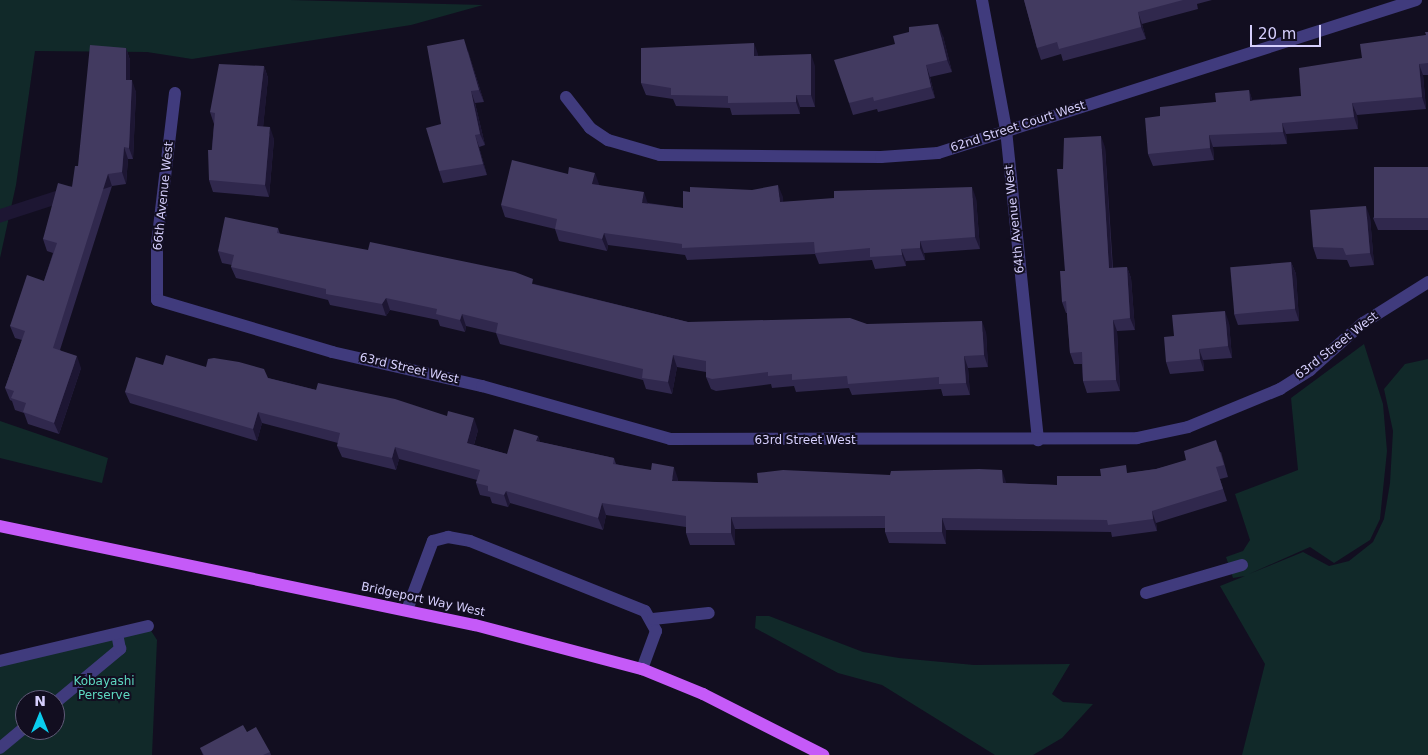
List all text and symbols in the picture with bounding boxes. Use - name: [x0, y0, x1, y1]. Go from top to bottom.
- scale bar: [1253, 15, 1324, 47]
- text: 20 m: [1258, 25, 1296, 43]
- street label: 62nd Street Court West: [949, 98, 1087, 156]
- street label: 66th Avenue West: [151, 141, 177, 251]
- street label: 64th Avenue West: [1002, 164, 1028, 274]
- street label: 63rd Street West: [1293, 309, 1381, 383]
- street label: 63rd Street West: [358, 351, 460, 387]
- street label: 63rd Street West: [754, 434, 856, 448]
- street label: Bridgeport Way West: [360, 580, 486, 620]
- park label: Kobayashi Perserve: [73, 675, 135, 703]
- north arrow: [15, 690, 65, 740]
- text: N: [34, 693, 46, 709]

